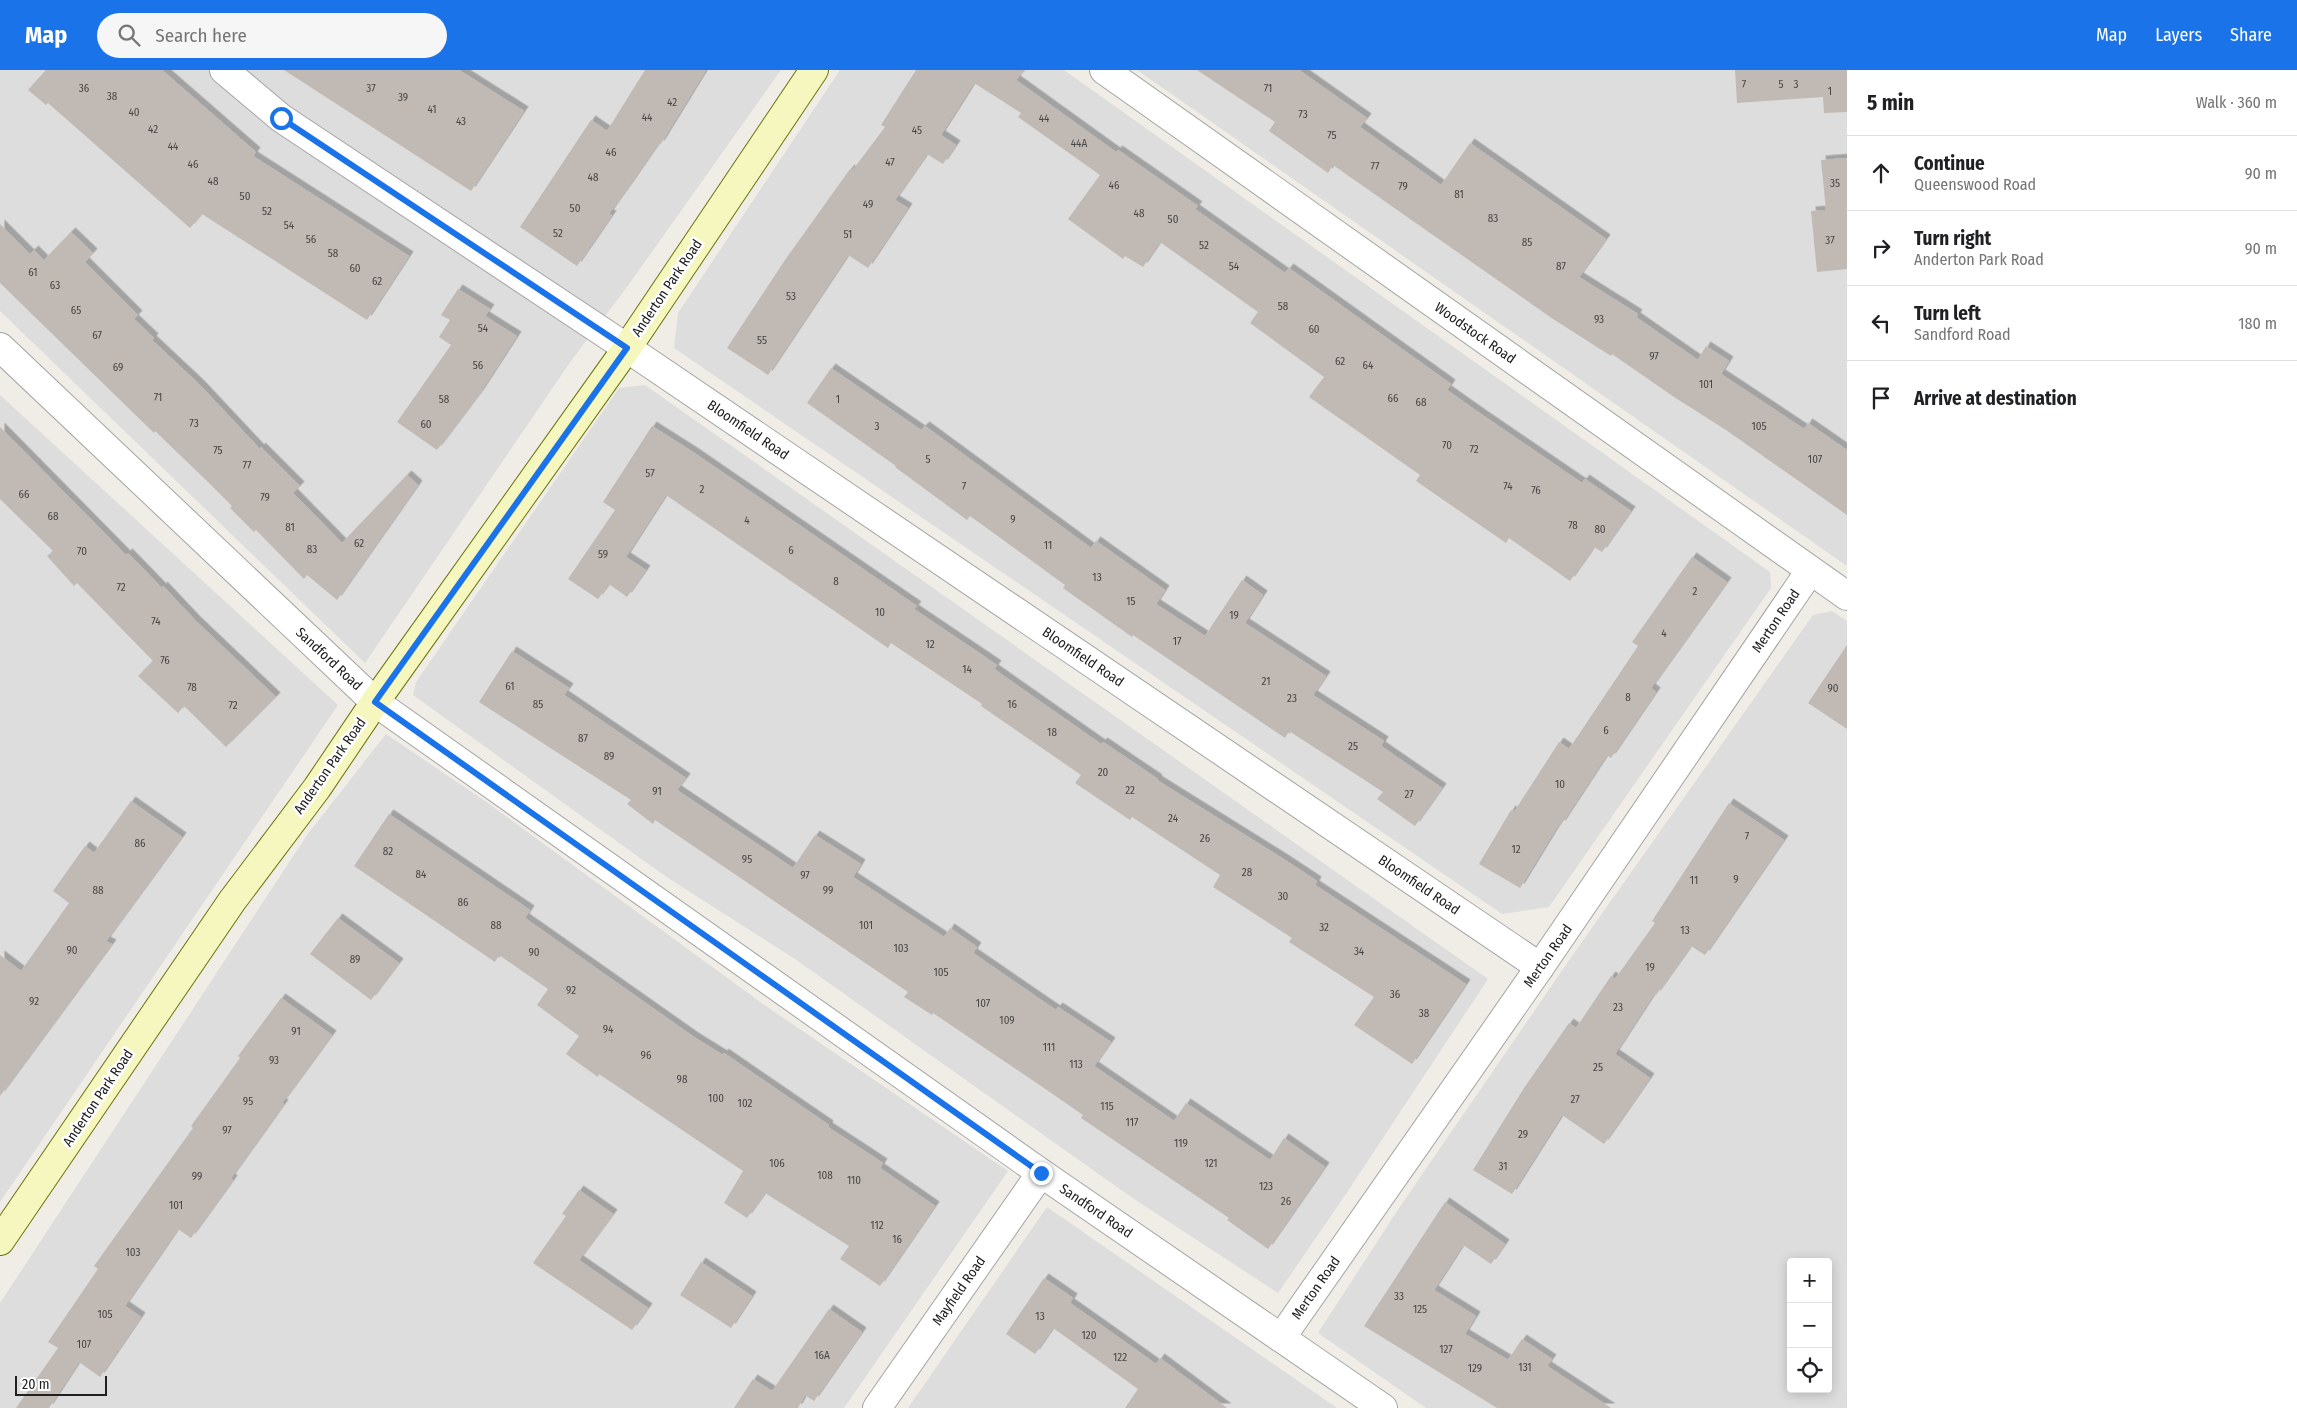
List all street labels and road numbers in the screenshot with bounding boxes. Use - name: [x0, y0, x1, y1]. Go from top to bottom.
- street label: Anderton Park Road: [628, 236, 706, 340]
- street label: Woodstock Road: [1431, 299, 1519, 367]
- street label: Bloomfield Road: [704, 397, 792, 463]
- street label: Merton Road: [1748, 586, 1804, 656]
- street label: Sandford Road: [292, 624, 366, 694]
- street label: Bloomfield Road: [1039, 624, 1127, 690]
- street label: Anderton Park Road: [290, 715, 370, 817]
- street label: Bloomfield Road: [1375, 852, 1463, 918]
- street label: Merton Road: [1520, 921, 1576, 991]
- street label: Anderton Park Road: [59, 1046, 137, 1150]
- street label: Sandford Road: [1056, 1180, 1136, 1242]
- street label: Mayfield Road: [929, 1253, 989, 1329]
- street label: Merton Road: [1288, 1253, 1344, 1323]

